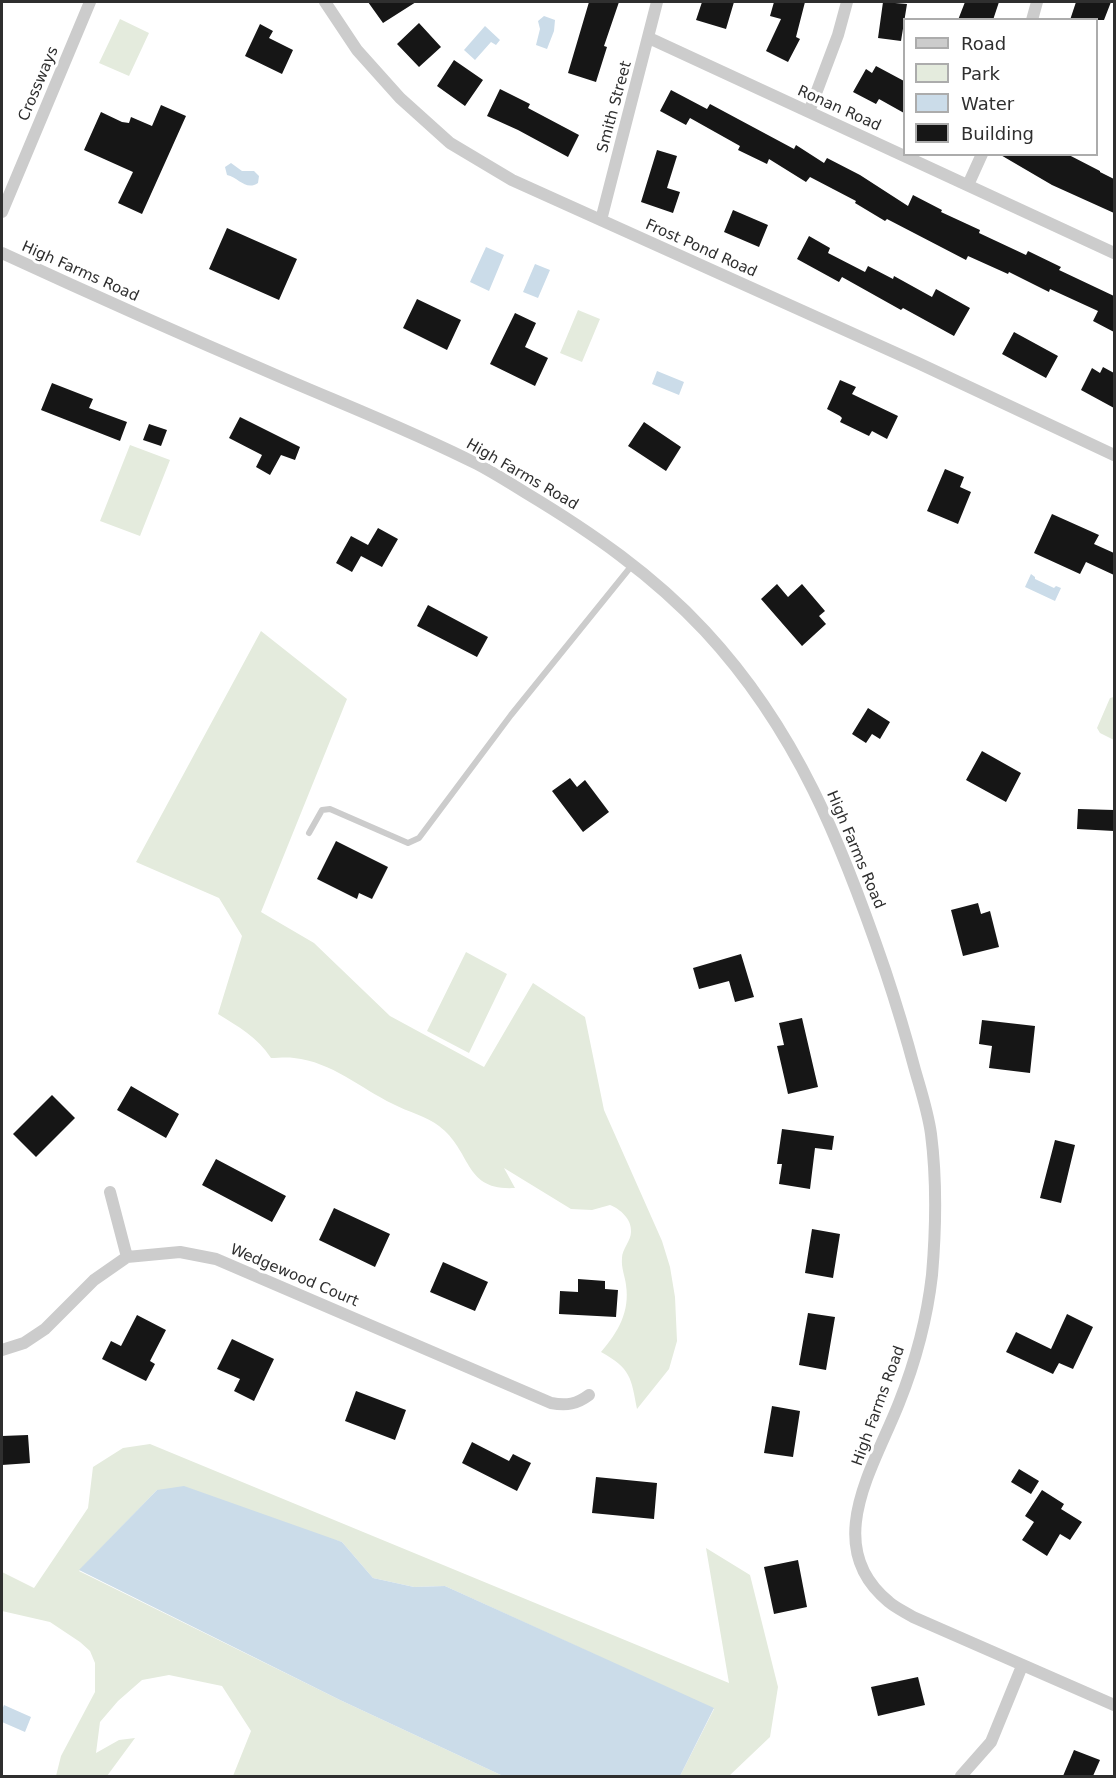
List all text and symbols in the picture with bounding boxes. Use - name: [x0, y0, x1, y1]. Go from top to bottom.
- legend: [903, 18, 1098, 156]
- text: Road: [961, 33, 1006, 54]
- street label: Crossways: [15, 44, 63, 124]
- street label: Smith Street: [594, 59, 636, 155]
- text: Park: [961, 63, 1000, 84]
- street label: Ronan Road: [794, 83, 884, 135]
- text: Water: [961, 93, 1014, 114]
- text: Building: [961, 123, 1034, 144]
- street label: Frost Pond Road: [642, 216, 760, 282]
- street label: High Farms Road: [19, 238, 141, 306]
- street label: High Farms Road: [463, 436, 581, 514]
- street label: High Farms Road: [822, 788, 888, 912]
- street label: Wedgewood Court: [227, 1241, 361, 1311]
- street label: High Farms Road: [849, 1344, 909, 1468]

